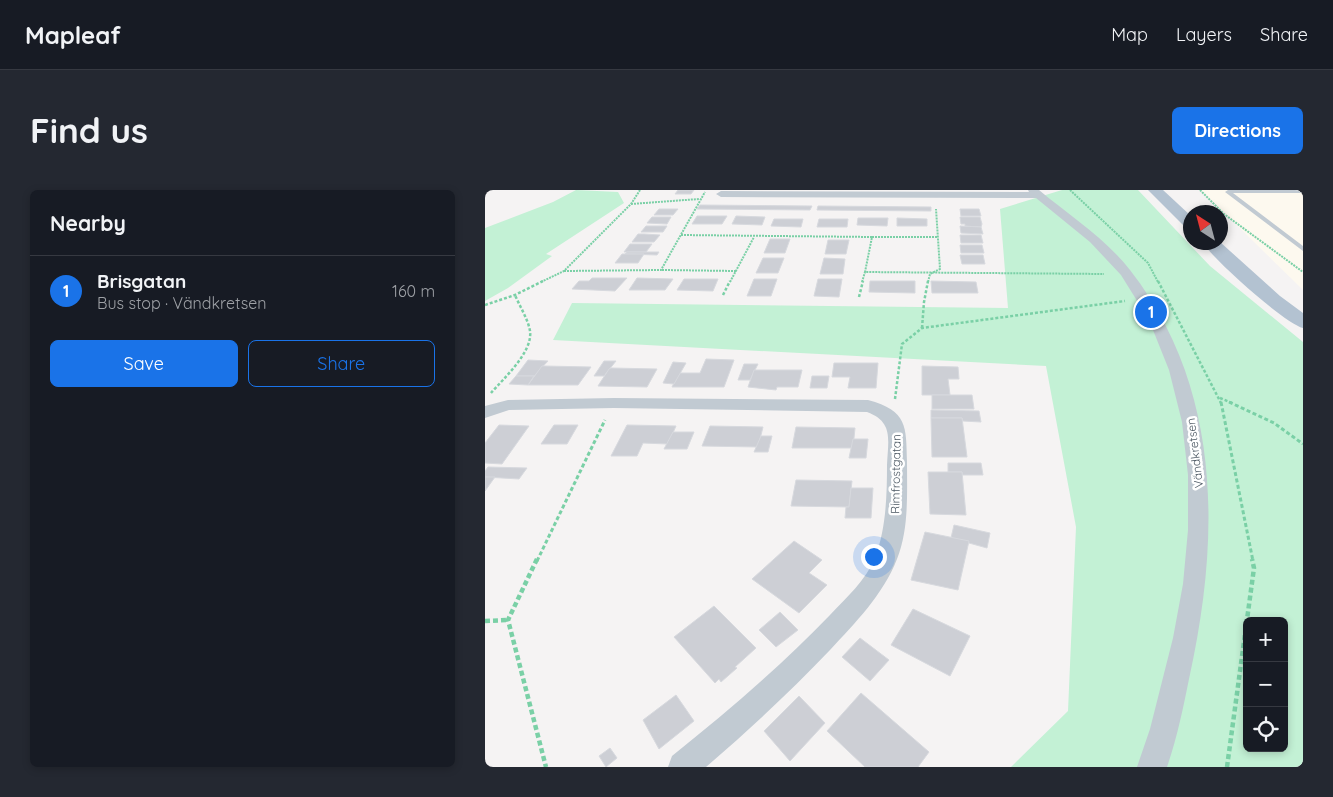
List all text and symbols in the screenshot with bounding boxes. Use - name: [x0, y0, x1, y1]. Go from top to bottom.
- text: Mapleaf: [25, 20, 121, 50]
- text: Map: [1111, 23, 1148, 46]
- text: Layers: [1176, 23, 1232, 46]
- text: Share: [1260, 23, 1308, 46]
- button: Directions: [1172, 107, 1303, 154]
- text: Find us: [30, 108, 148, 152]
- north arrow: [1183, 205, 1228, 250]
- text: Nearby: [50, 210, 126, 236]
- text: Brisgatan: [97, 269, 186, 293]
- text: 1: [63, 281, 69, 301]
- text: 160 m: [392, 281, 435, 301]
- text: Bus stop · Vändkretsen: [97, 293, 266, 313]
- pin: 1: [1135, 293, 1167, 331]
- button: Save: [50, 340, 238, 387]
- button: Share: [248, 340, 435, 387]
- street label: Vändkretsen: [1183, 417, 1206, 489]
- street label: Rimfrostgatan: [887, 434, 904, 514]
- your location: [861, 544, 887, 570]
- map controls: [1243, 617, 1288, 752]
- button: +: [1243, 617, 1288, 662]
- button: −: [1243, 662, 1288, 707]
- button: locate: [1243, 707, 1288, 752]

